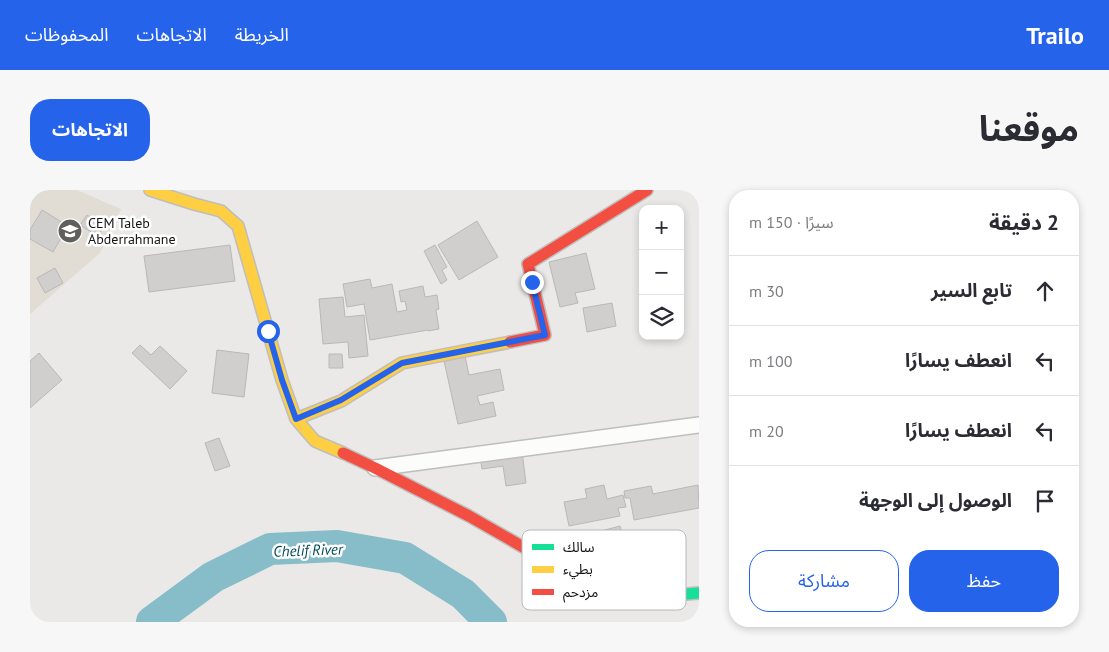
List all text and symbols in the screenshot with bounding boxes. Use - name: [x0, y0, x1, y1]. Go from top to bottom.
- text: Trailo: [1026, 20, 1084, 51]
- text: المحفوظات: [25, 23, 109, 46]
- text: الاتجاهات: [137, 23, 207, 46]
- text: الخريطة: [235, 23, 289, 46]
- button: الاتجاهات: [30, 99, 150, 161]
- text: موقعنا: [979, 105, 1079, 151]
- map controls: [639, 205, 684, 340]
- button: +: [639, 205, 684, 250]
- text: 2 دقيقة: [989, 209, 1059, 236]
- text: سيرًا · 150 m: [749, 212, 834, 232]
- place label: CEM Taleb Abderrahmane: [88, 214, 176, 248]
- school or university icon: CEM Taleb Abderrahmane: [57, 218, 83, 244]
- button: −: [639, 250, 684, 295]
- route end: [521, 271, 544, 294]
- icon: ahead: [1031, 277, 1059, 305]
- text: تابع السير: [931, 278, 1012, 302]
- text: 30 m: [749, 281, 784, 301]
- button: layers: [639, 295, 684, 340]
- route start: [257, 320, 280, 343]
- icon: left: [1031, 347, 1059, 375]
- text: انعطف يسارًا: [905, 348, 1012, 372]
- text: 100 m: [749, 351, 792, 371]
- icon: left: [1031, 417, 1059, 445]
- text: انعطف يسارًا: [905, 418, 1012, 442]
- text: 20 m: [749, 421, 784, 441]
- icon: arrive: [1031, 487, 1059, 515]
- text: الوصول إلى الوجهة: [859, 488, 1012, 512]
- legend: [522, 530, 686, 610]
- text: سالك: [563, 538, 595, 556]
- water label: Chelif River: [273, 539, 344, 561]
- button: مشاركة: [749, 550, 899, 612]
- button: حفظ: [909, 550, 1059, 612]
- text: بطيء: [563, 560, 593, 580]
- text: مزدحم: [563, 583, 598, 603]

